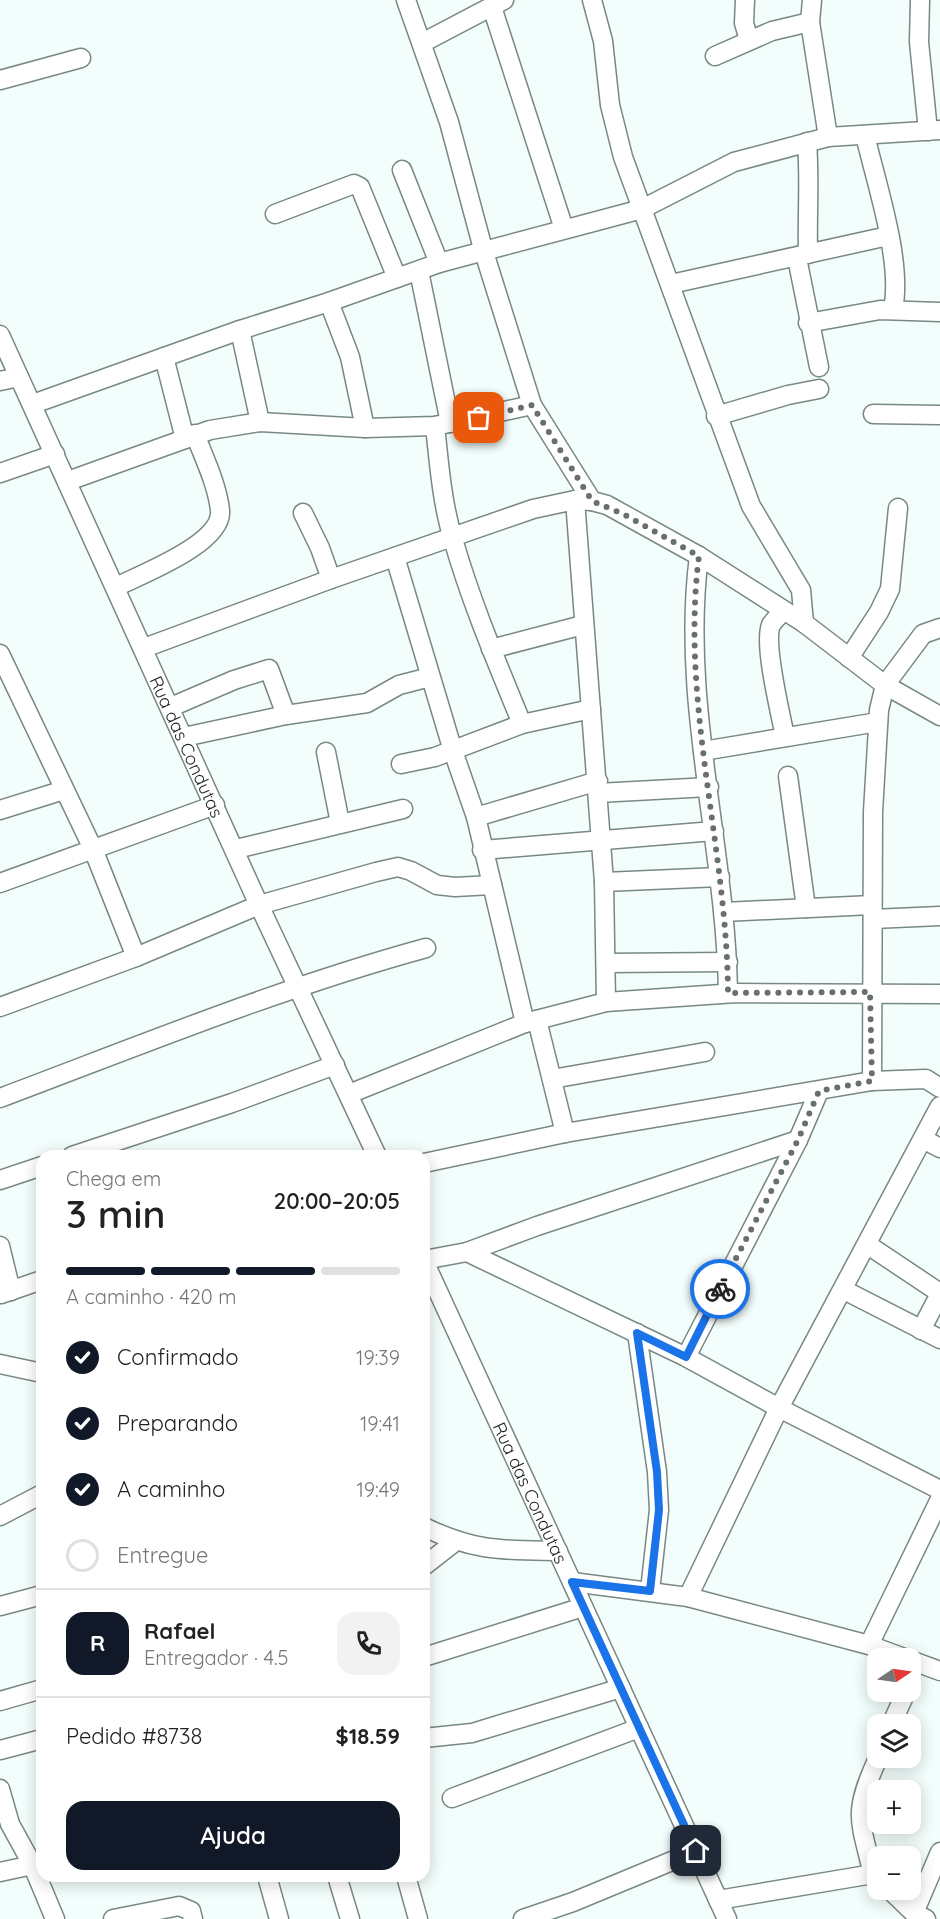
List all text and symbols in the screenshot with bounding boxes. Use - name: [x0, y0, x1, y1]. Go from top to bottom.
- pin: [453, 392, 504, 443]
- icon: bag: [462, 401, 495, 434]
- street label: Rua das Condutas: [145, 672, 229, 821]
- text: Chega em: [66, 1166, 161, 1191]
- text: 20:00–20:05: [274, 1187, 400, 1215]
- text: 3 min: [66, 1189, 165, 1238]
- courier: [690, 1259, 750, 1319]
- icon: bike: [704, 1273, 737, 1306]
- text: A caminho · 420 m: [66, 1284, 236, 1309]
- icon: check: [66, 1341, 99, 1374]
- text: Confirmado: [117, 1343, 238, 1371]
- text: 19:39: [356, 1345, 400, 1370]
- icon: check: [66, 1407, 99, 1440]
- text: Preparando: [117, 1409, 238, 1437]
- text: 19:41: [360, 1411, 400, 1436]
- street label: Rua das Condutas: [488, 1418, 573, 1567]
- icon: check: [66, 1473, 99, 1506]
- text: A caminho: [117, 1475, 225, 1503]
- text: 19:49: [356, 1477, 400, 1502]
- text: Entregue: [117, 1541, 208, 1569]
- button: phone: [337, 1612, 400, 1675]
- text: Rafael: [144, 1617, 215, 1645]
- text: R: [90, 1629, 105, 1657]
- text: Entregador · 4.5: [144, 1645, 288, 1670]
- north arrow: [867, 1648, 921, 1702]
- map controls: [867, 1648, 921, 1900]
- button: layers: [867, 1714, 921, 1768]
- text: Pedido #8738: [66, 1722, 202, 1750]
- text: $18.59: [336, 1722, 400, 1750]
- button: +: [867, 1780, 921, 1834]
- button: Ajuda: [66, 1801, 400, 1870]
- pin: [670, 1825, 721, 1876]
- icon: home: [679, 1834, 712, 1867]
- button: −: [867, 1846, 921, 1900]

